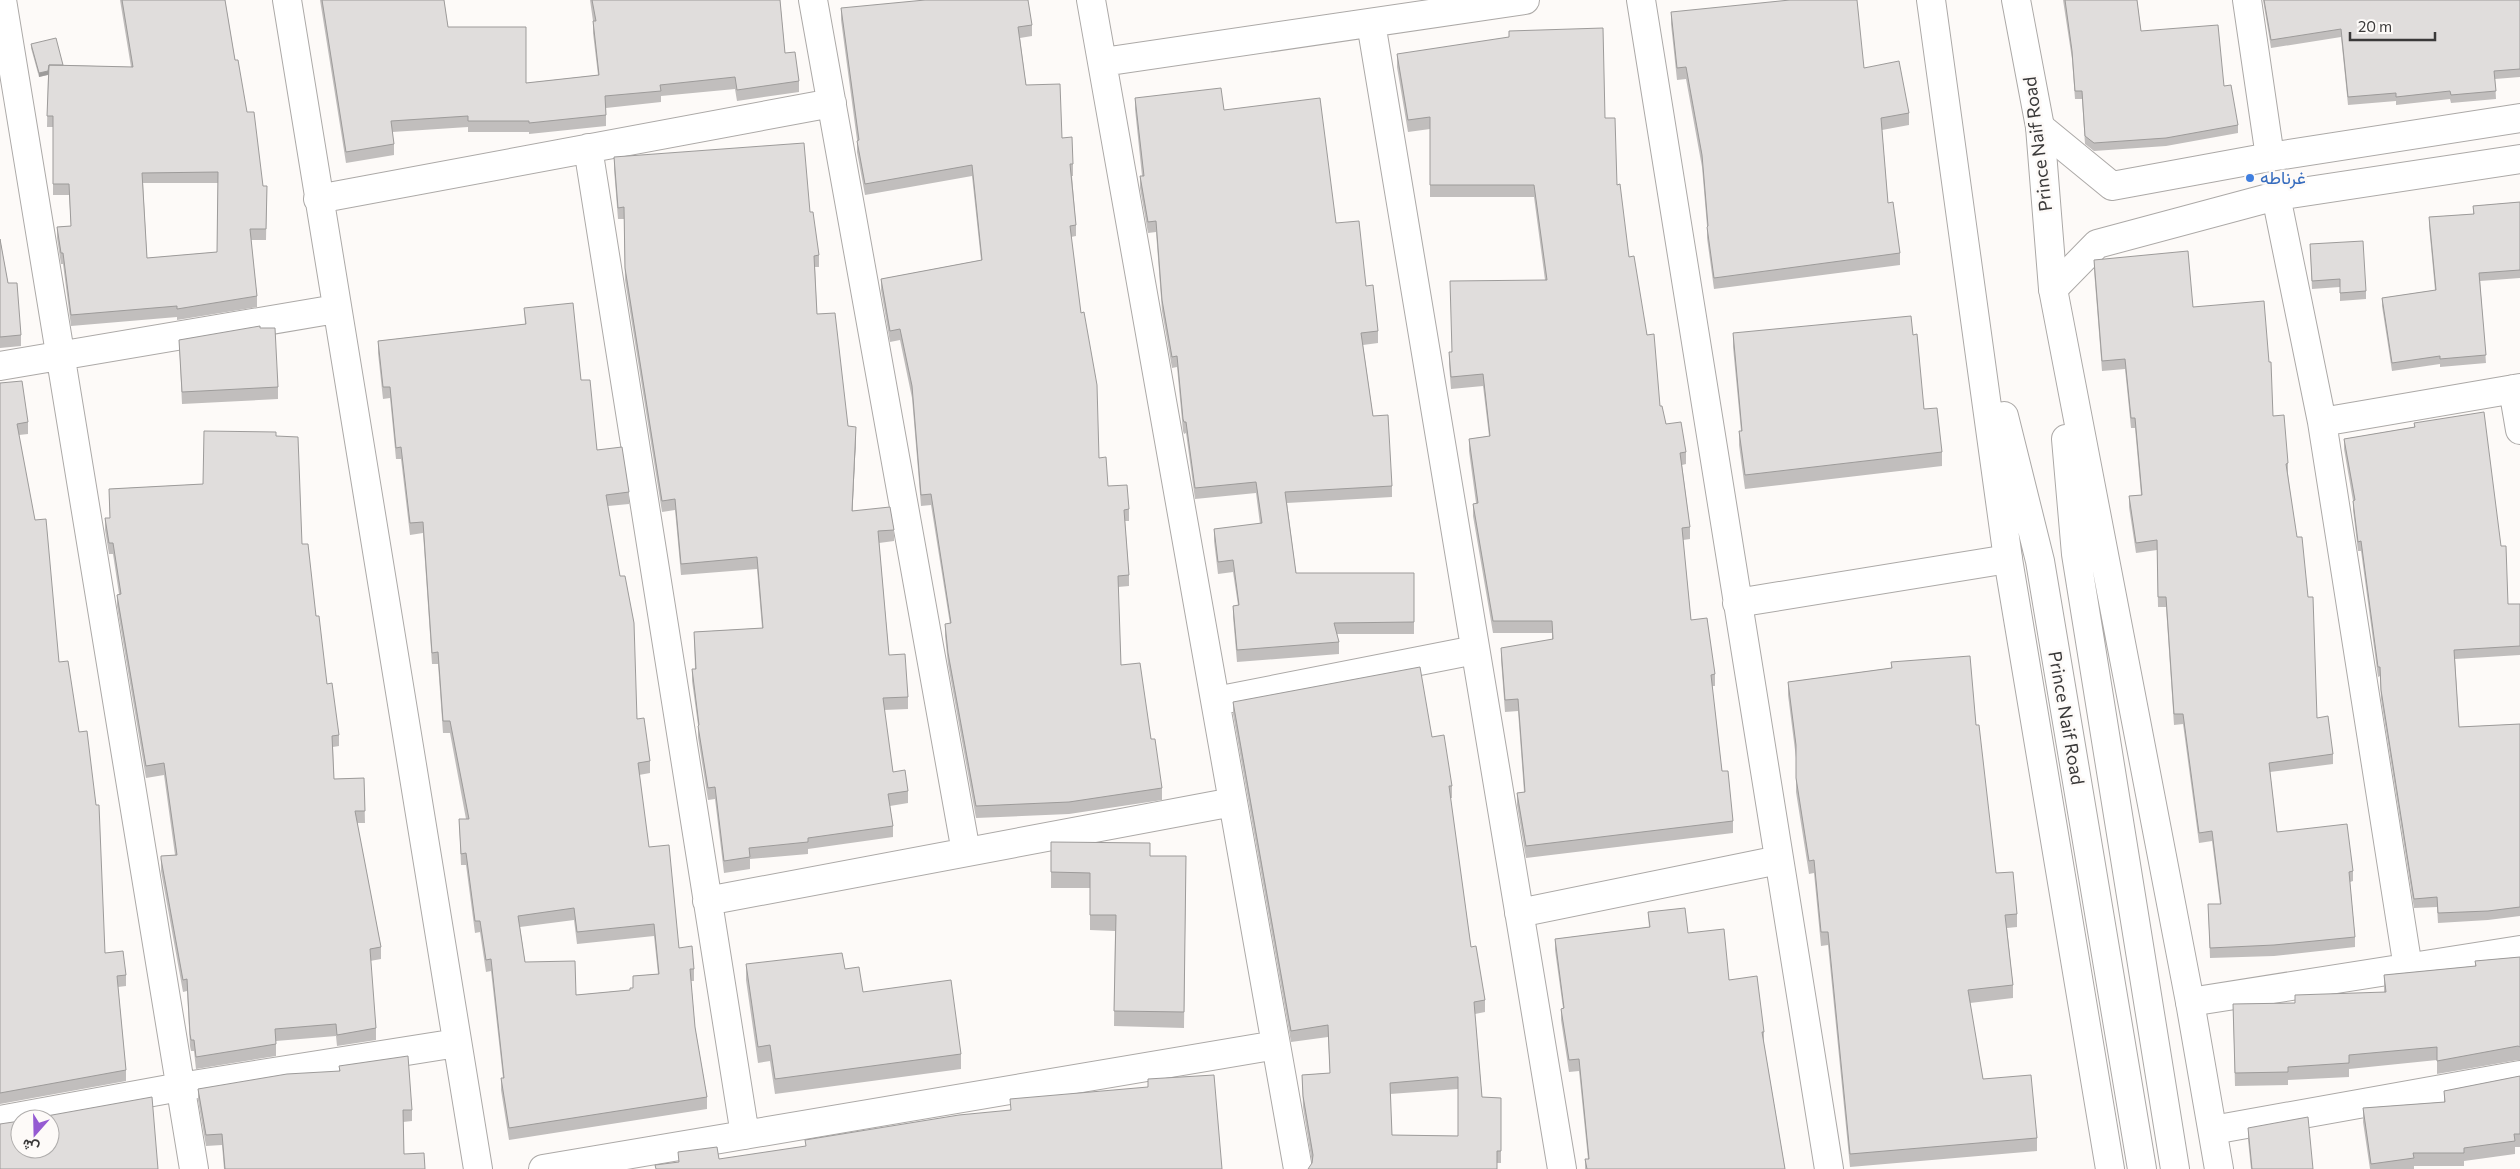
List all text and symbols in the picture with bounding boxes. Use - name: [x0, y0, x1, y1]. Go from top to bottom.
- scale bar: [2350, 10, 2435, 42]
- text: 20 m: [2358, 17, 2392, 35]
- street label: Prince Naif Road: [2018, 76, 2056, 213]
- place label: غرناطه: [2260, 166, 2306, 189]
- marker: غرناطه: [2244, 172, 2256, 184]
- street label: Prince Naif Road: [2044, 649, 2090, 786]
- north arrow: [10, 1109, 60, 1159]
- text: ش: [19, 1135, 42, 1158]

